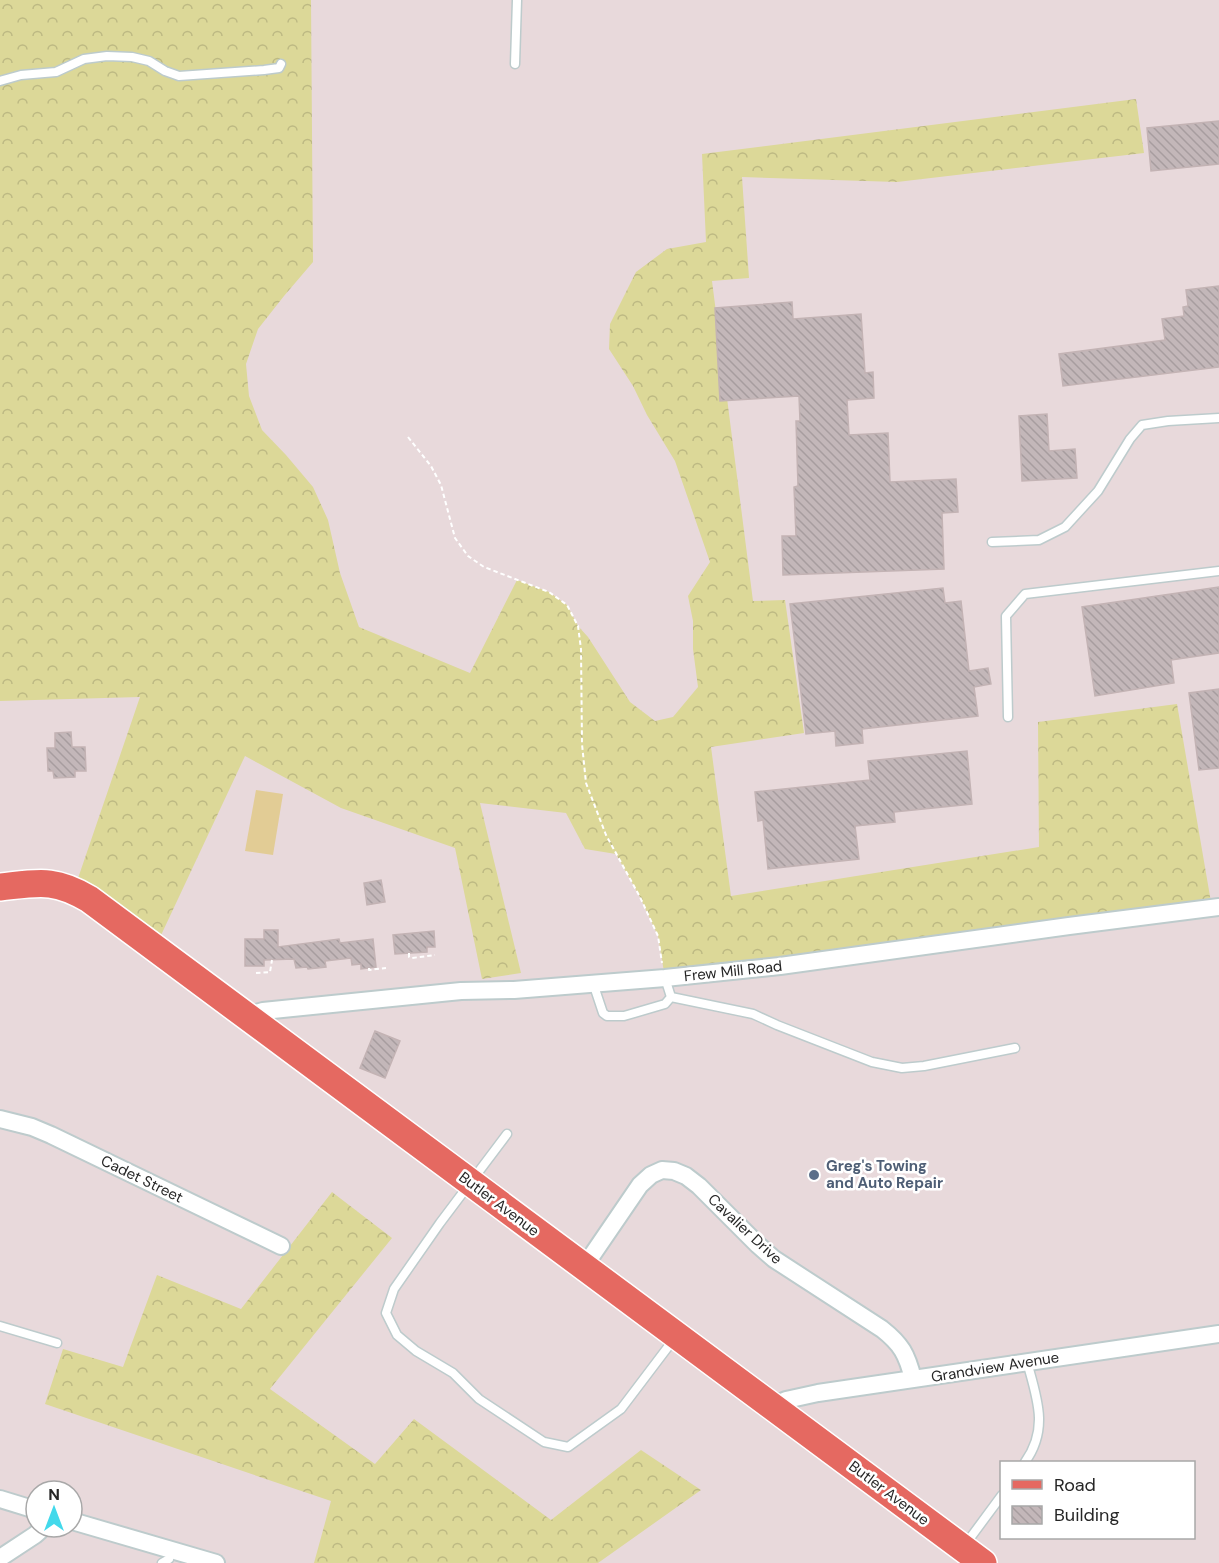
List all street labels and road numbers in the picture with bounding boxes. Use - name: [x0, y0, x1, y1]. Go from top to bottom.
- street label: Frew Mill Road: [683, 956, 783, 986]
- street label: Cadet Street: [98, 1151, 186, 1208]
- street label: Butler Avenue: [455, 1167, 543, 1241]
- street label: Cavalier Drive: [703, 1189, 787, 1269]
- street label: Grandview Avenue: [930, 1347, 1060, 1387]
- street label: Butler Avenue: [845, 1456, 933, 1530]

